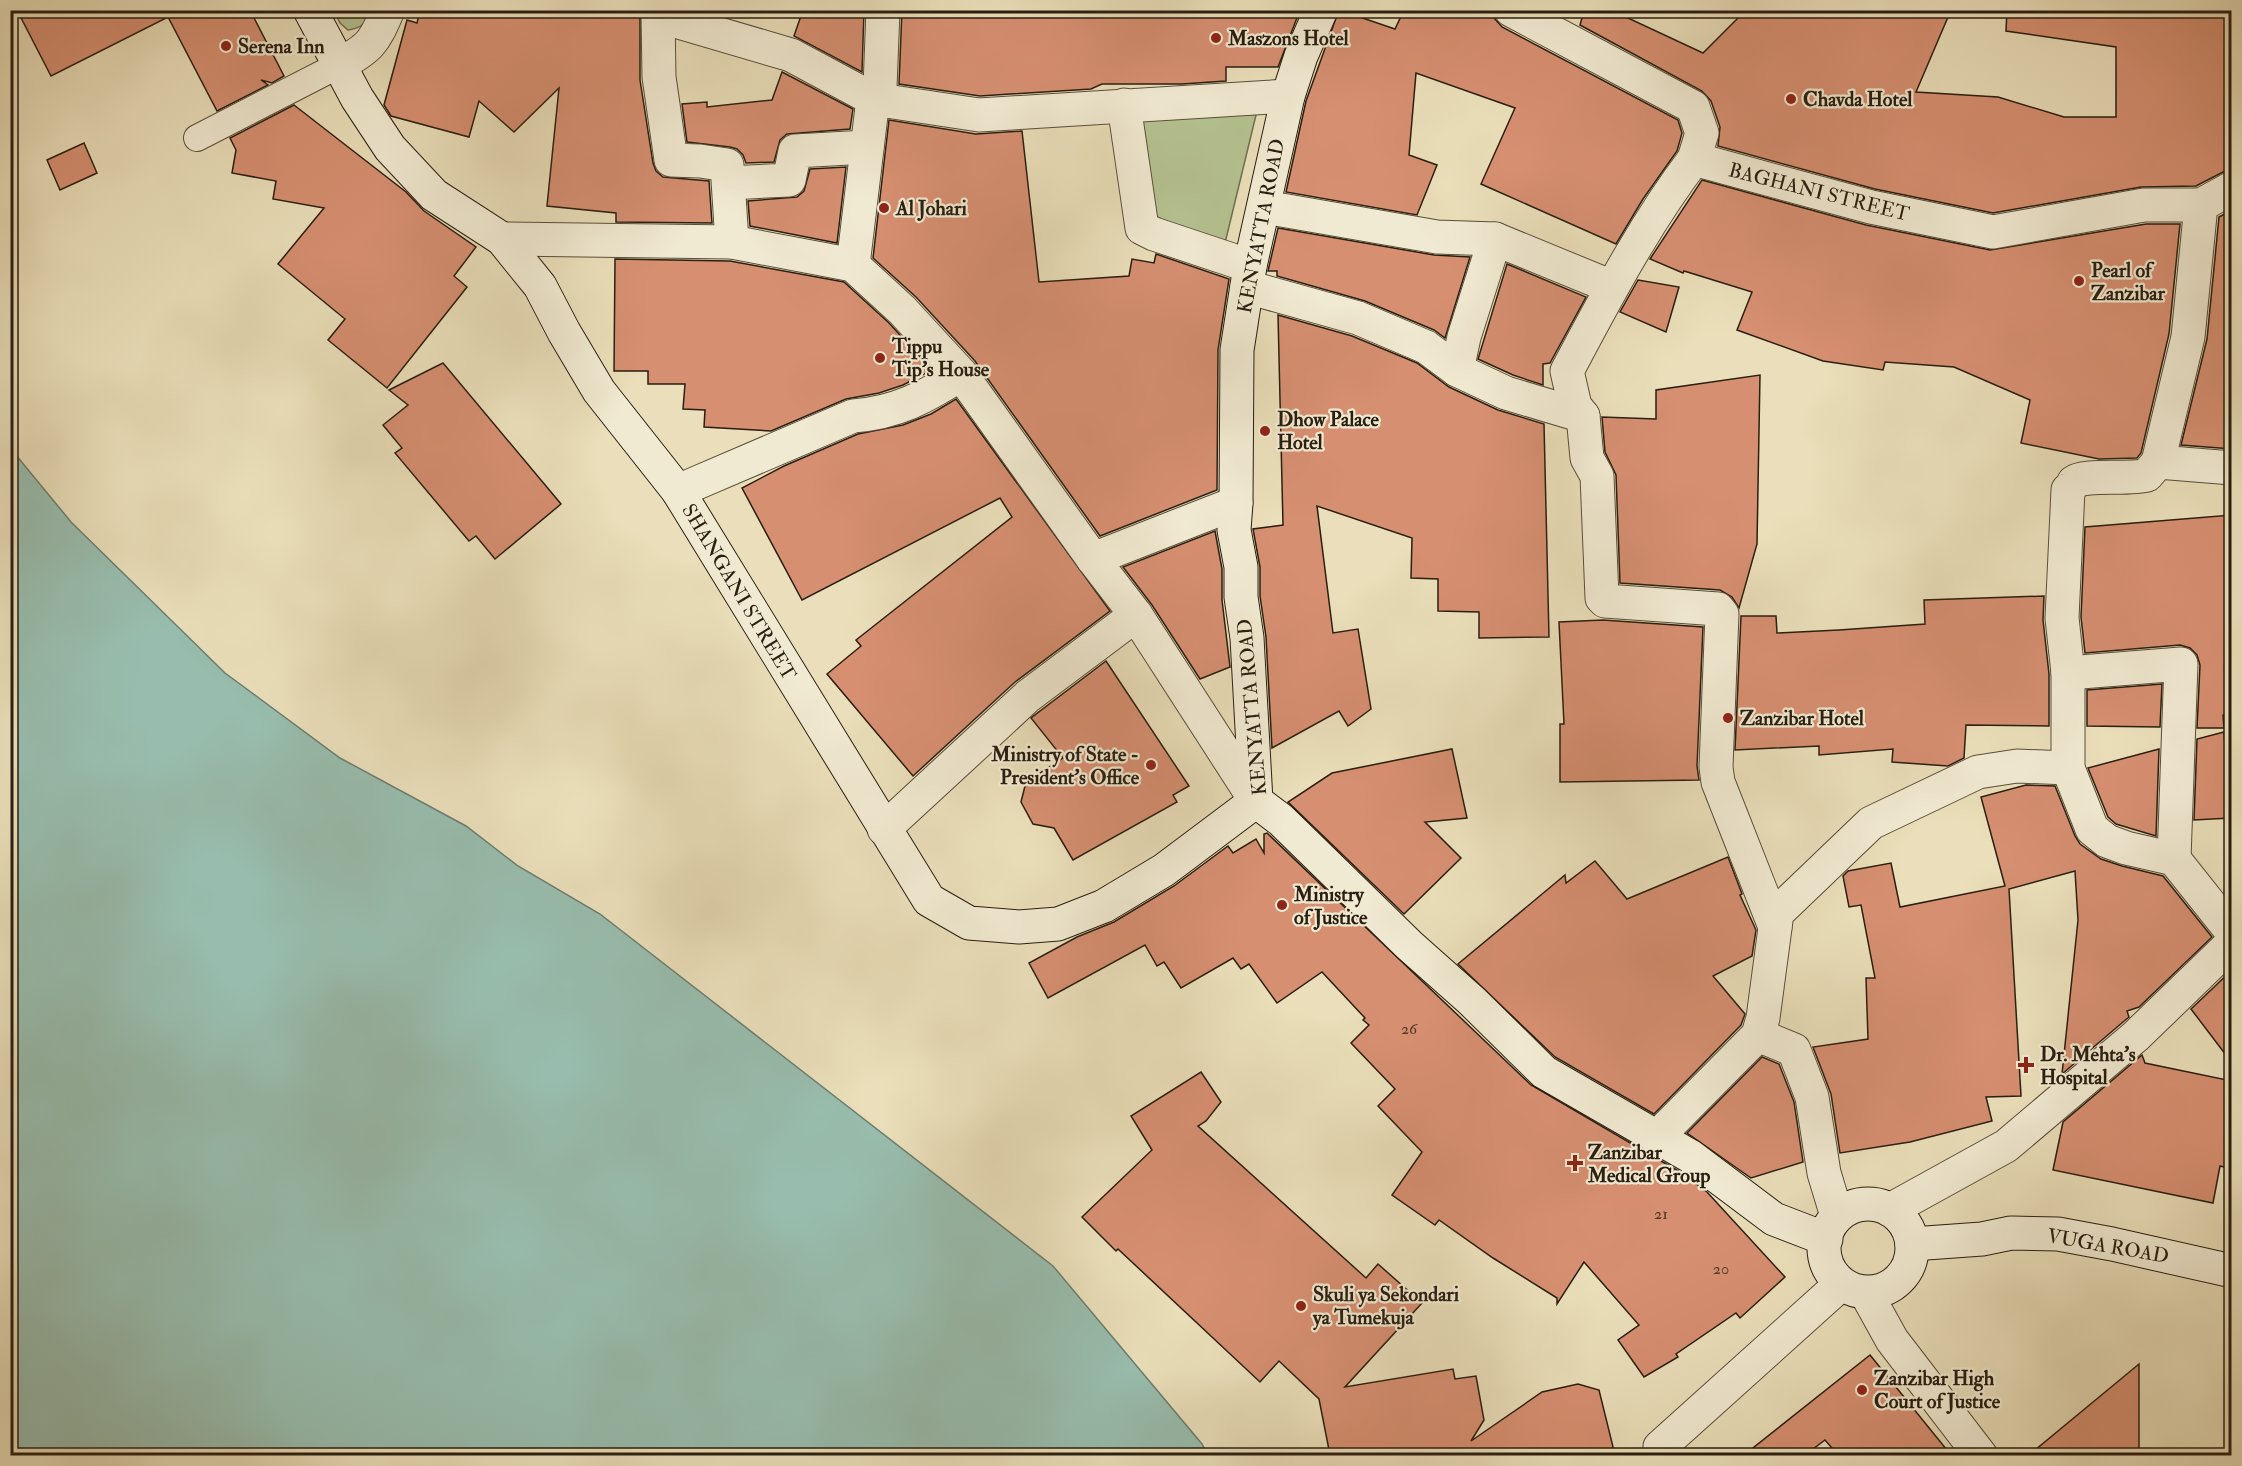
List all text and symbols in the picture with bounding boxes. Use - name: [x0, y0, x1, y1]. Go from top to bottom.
- place label: Maszons Hotel: [1227, 26, 1350, 51]
- marker: Maszons Hotel: [1209, 31, 1223, 45]
- place label: Serena Inn: [238, 34, 325, 59]
- marker: Serena Inn: [219, 39, 233, 53]
- place label: Chavda Hotel: [1803, 87, 1913, 112]
- marker: Chavda Hotel: [1784, 92, 1798, 106]
- street label: KENYATTA ROAD: [1232, 137, 1290, 315]
- street label: BAGHANI STREET: [1726, 157, 1912, 227]
- place label: Al Johari: [895, 196, 967, 221]
- marker: Al Johari: [877, 201, 891, 215]
- place label: Pearl of Zanzibar: [2091, 258, 2165, 306]
- marker: Pearl of Zanzibar: [2072, 274, 2086, 288]
- place label: Tippu Tip's House: [891, 334, 990, 383]
- marker: Tippu Tip's House: [873, 351, 887, 365]
- place label: Dhow Palace Hotel: [1277, 407, 1380, 455]
- marker: Dhow Palace Hotel: [1258, 424, 1272, 438]
- street label: SHANGANI STREET: [676, 499, 802, 685]
- street label: KENYATTA ROAD: [1232, 618, 1272, 796]
- place label: Zanzibar Hotel: [1740, 706, 1865, 731]
- marker: Zanzibar Hotel: [1721, 711, 1735, 725]
- place label: Ministry of State - President's Office: [990, 742, 1140, 790]
- marker: Ministry of State - President's Office: [1144, 758, 1158, 772]
- place label: Ministry of Justice: [1293, 882, 1368, 930]
- marker: Ministry of Justice: [1275, 898, 1289, 912]
- house number: 26: [1401, 1019, 1418, 1039]
- place label: Dr. Mehta's Hospital: [2040, 1042, 2136, 1091]
- marker: Dr. Mehta's Hospital: [2017, 1056, 2035, 1074]
- place label: Zanzibar Medical Group: [1587, 1140, 1710, 1189]
- marker: Zanzibar Medical Group: [1566, 1154, 1584, 1172]
- house number: 21: [1654, 1204, 1668, 1224]
- street label: VUGA ROAD: [2045, 1223, 2171, 1269]
- house number: 20: [1713, 1259, 1729, 1279]
- place label: Skuli ya Sekondari ya Tumekuja: [1312, 1282, 1460, 1331]
- marker: Skuli ya Sekondari ya Tumekuja: [1294, 1299, 1308, 1313]
- place label: Zanzibar High Court of Justice: [1874, 1366, 2001, 1414]
- marker: Zanzibar High Court of Justice: [1855, 1383, 1869, 1397]

